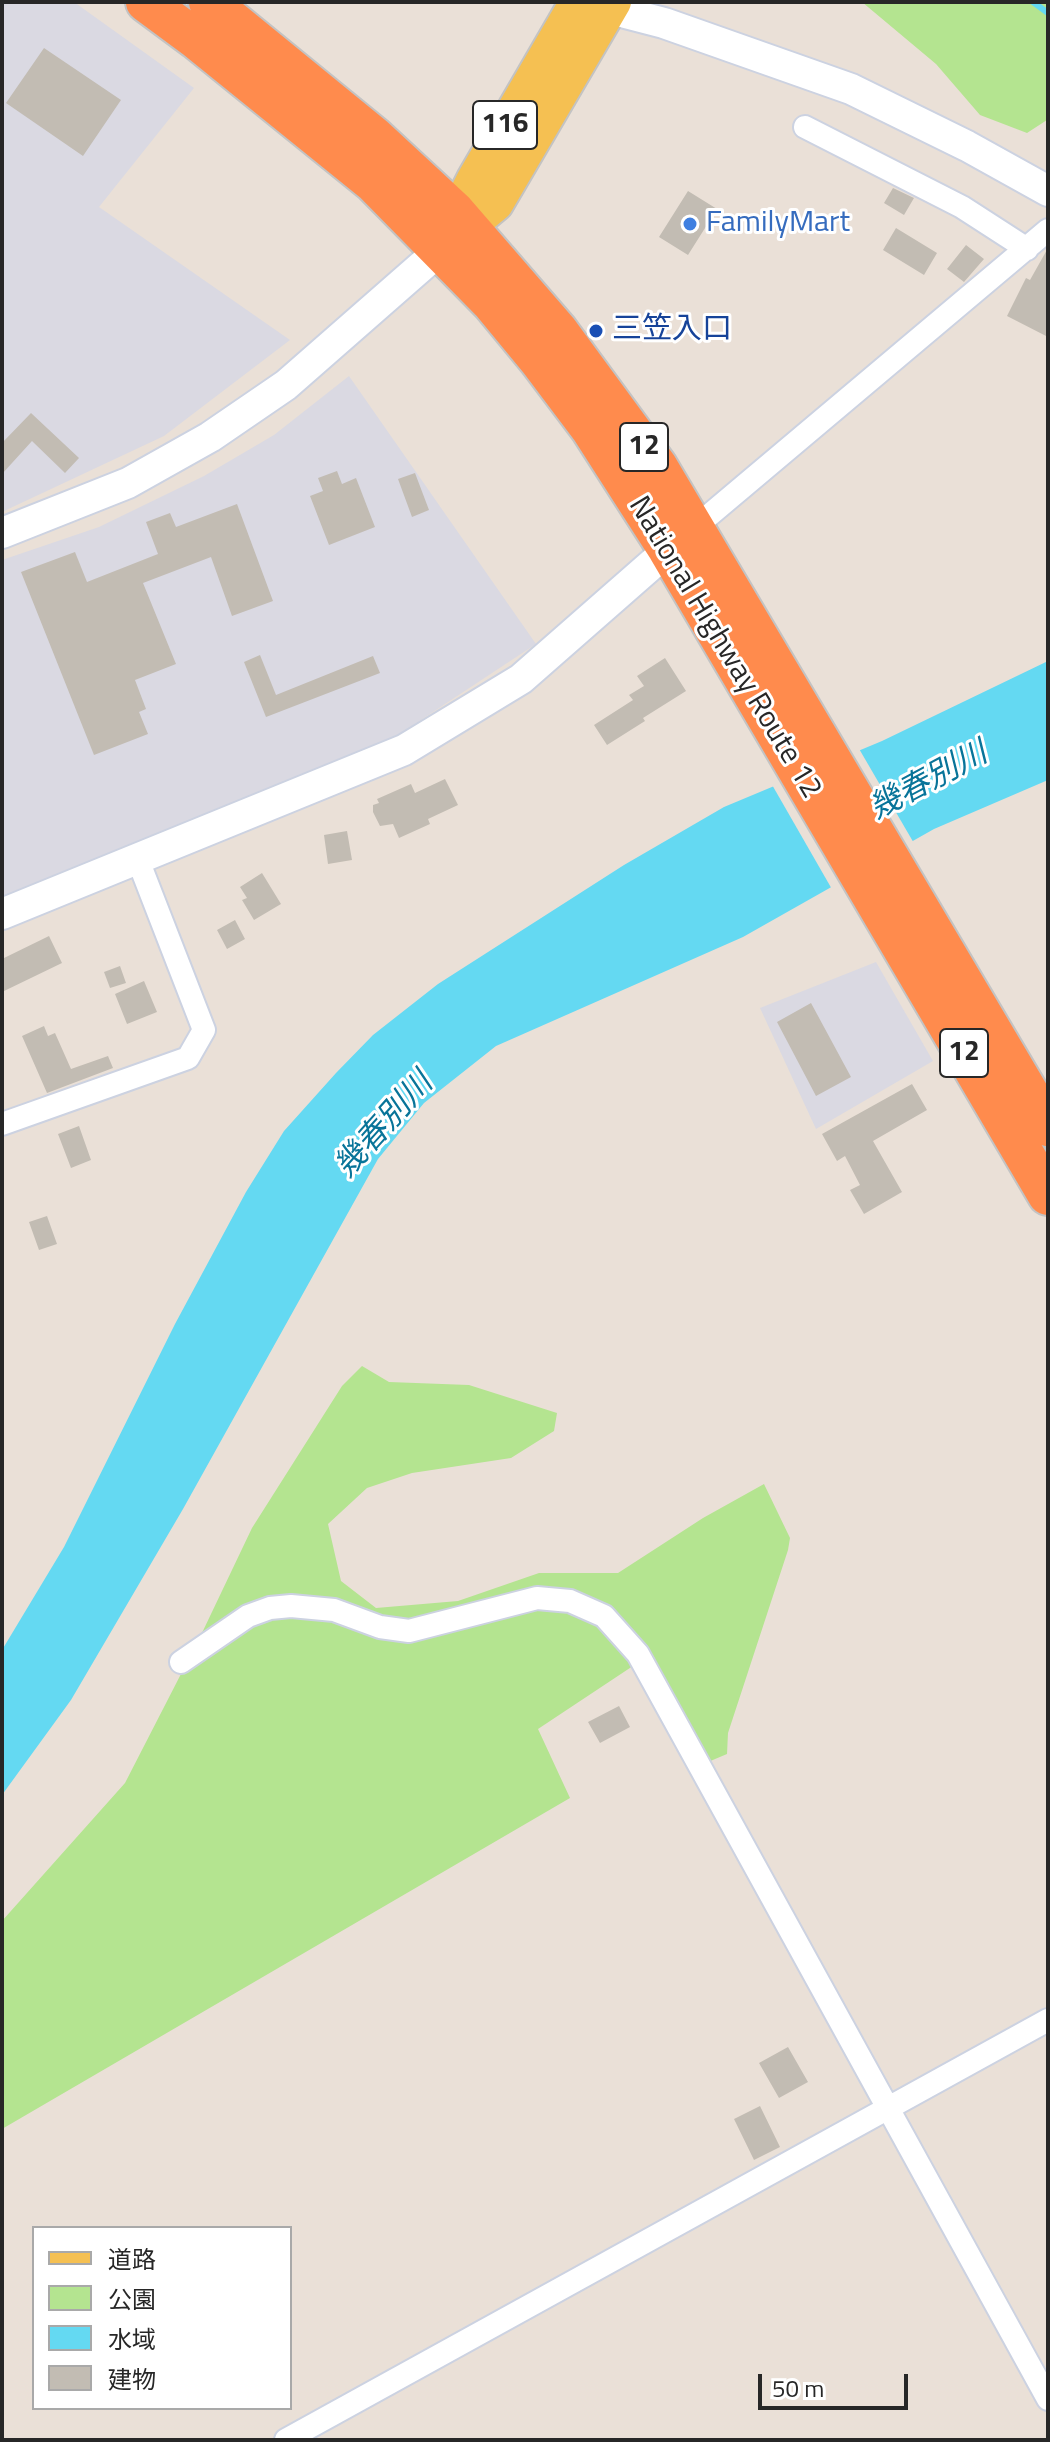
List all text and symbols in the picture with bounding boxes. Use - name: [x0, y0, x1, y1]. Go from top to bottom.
- road number: 116: [473, 101, 537, 149]
- place label: FamilyMart: [706, 206, 850, 242]
- marker: FamilyMart: [681, 215, 699, 233]
- place label: 三笠入口: [612, 313, 732, 349]
- marker: 三笠入口: [587, 322, 605, 340]
- road number: 12: [620, 423, 668, 471]
- street label: National Highway Route 12: [620, 491, 828, 805]
- water label: 幾春別川: [863, 735, 995, 829]
- road number: 12: [940, 1029, 988, 1077]
- water label: 幾春別川: [328, 1066, 442, 1186]
- legend: [32, 2226, 292, 2410]
- text: 道路: [108, 2241, 156, 2277]
- text: 公園: [108, 2281, 156, 2317]
- text: 水域: [108, 2321, 156, 2357]
- scale bar: [762, 2358, 912, 2408]
- text: 建物: [108, 2361, 156, 2397]
- text: 50 m: [772, 2370, 824, 2406]

